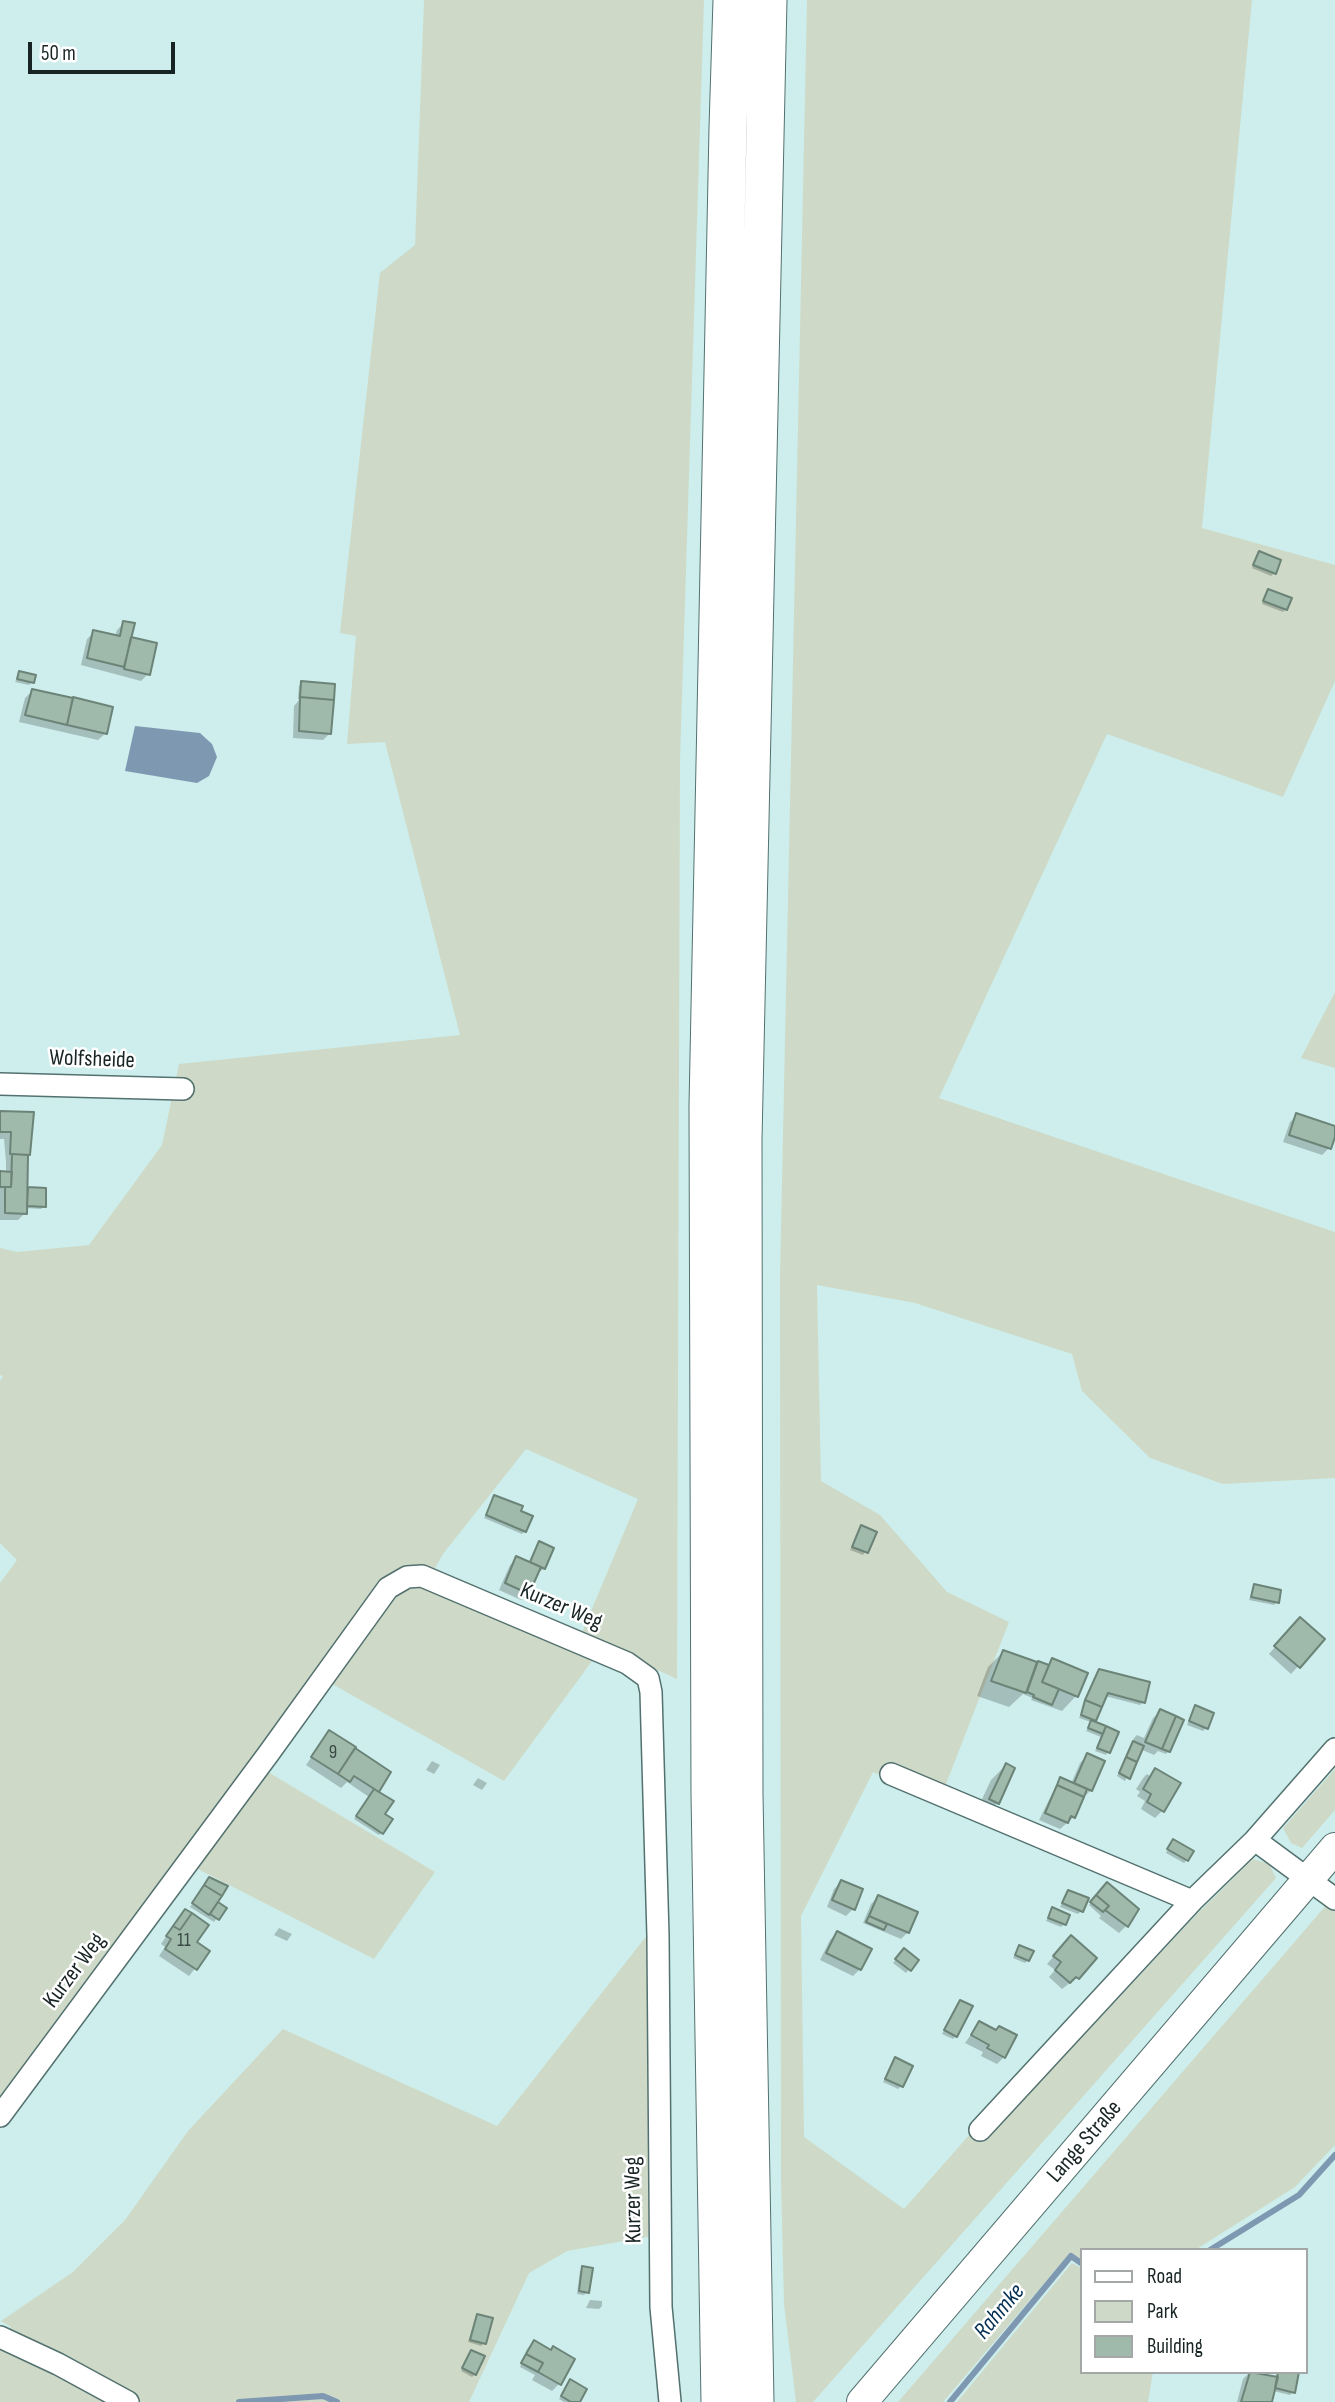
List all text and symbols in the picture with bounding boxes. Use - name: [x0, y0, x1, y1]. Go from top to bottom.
- scale bar: [32, 28, 178, 72]
- text: 50 m: [41, 41, 76, 66]
- street label: Wolfsheide: [49, 1045, 135, 1075]
- street label: Kurzer Weg: [516, 1577, 606, 1637]
- house number: 9: [329, 1742, 337, 1764]
- street label: Kurzer Weg: [38, 1928, 112, 2014]
- house number: 11: [177, 1930, 191, 1952]
- street label: Lange Straße: [1042, 2095, 1128, 2189]
- street label: Kurzer Weg: [619, 2156, 649, 2244]
- legend: [1080, 2248, 1307, 2374]
- text: Road: [1147, 2264, 1182, 2289]
- water label: Rahmke: [969, 2278, 1031, 2346]
- text: Park: [1147, 2299, 1178, 2324]
- text: Building: [1147, 2334, 1203, 2359]

